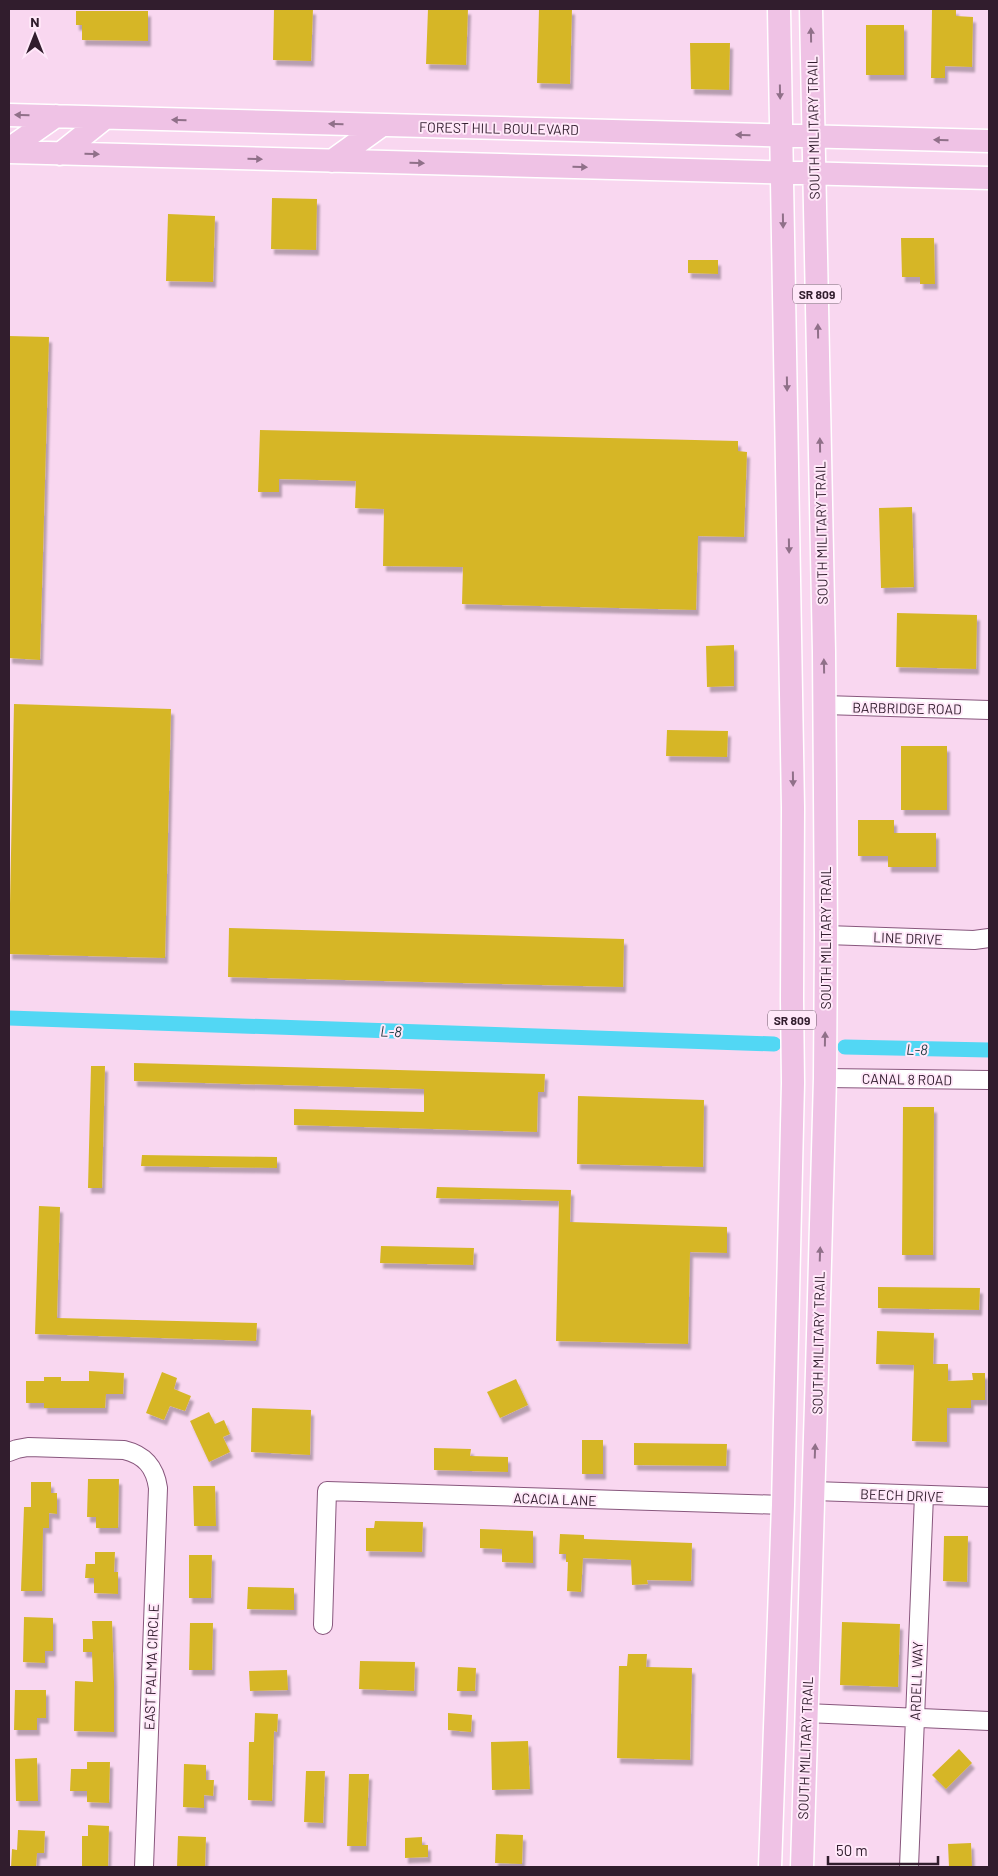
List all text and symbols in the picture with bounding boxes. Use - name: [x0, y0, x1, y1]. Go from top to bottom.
- north arrow: [10, 10, 60, 60]
- text: N: [30, 13, 40, 30]
- one-way arrow: [807, 27, 815, 43]
- street label: SOUTH MILITARY TRAIL: [803, 56, 823, 200]
- one-way arrow: [777, 85, 785, 101]
- one-way arrow: [14, 111, 30, 119]
- one-way arrow: [171, 116, 187, 124]
- street label: FOREST HILL BOULEVARD: [419, 118, 579, 138]
- one-way arrow: [327, 120, 343, 128]
- one-way arrow: [735, 131, 751, 139]
- one-way arrow: [932, 135, 948, 143]
- one-way arrow: [85, 151, 101, 159]
- one-way arrow: [247, 155, 263, 163]
- one-way arrow: [410, 159, 426, 167]
- one-way arrow: [572, 163, 588, 171]
- one-way arrow: [779, 213, 787, 229]
- road number: SR 809: [793, 284, 841, 304]
- one-way arrow: [813, 323, 821, 339]
- one-way arrow: [783, 376, 791, 392]
- one-way arrow: [816, 437, 824, 453]
- street label: SOUTH MILITARY TRAIL: [811, 461, 831, 605]
- one-way arrow: [785, 538, 793, 554]
- one-way arrow: [820, 658, 828, 674]
- street label: BARBRIDGE ROAD: [852, 699, 962, 717]
- one-way arrow: [789, 771, 797, 787]
- street label: SOUTH MILITARY TRAIL: [817, 866, 834, 1010]
- street label: LINE DRIVE: [873, 928, 943, 948]
- road number: SR 809: [768, 1010, 816, 1030]
- water label: L-8: [380, 1022, 403, 1040]
- one-way arrow: [821, 1031, 829, 1047]
- water label: L-8: [906, 1040, 928, 1058]
- street label: CANAL 8 ROAD: [862, 1070, 952, 1088]
- one-way arrow: [816, 1246, 824, 1262]
- street label: SOUTH MILITARY TRAIL: [808, 1271, 828, 1415]
- one-way arrow: [811, 1443, 819, 1459]
- street label: BEECH DRIVE: [860, 1485, 944, 1505]
- street label: ACACIA LANE: [513, 1489, 597, 1509]
- street label: EAST PALMA CIRCLE: [140, 1604, 162, 1730]
- street label: ARDELL WAY: [906, 1641, 926, 1721]
- street label: SOUTH MILITARY TRAIL: [794, 1676, 816, 1820]
- scale bar: [828, 1834, 938, 1866]
- text: 50 m: [836, 1841, 868, 1859]

